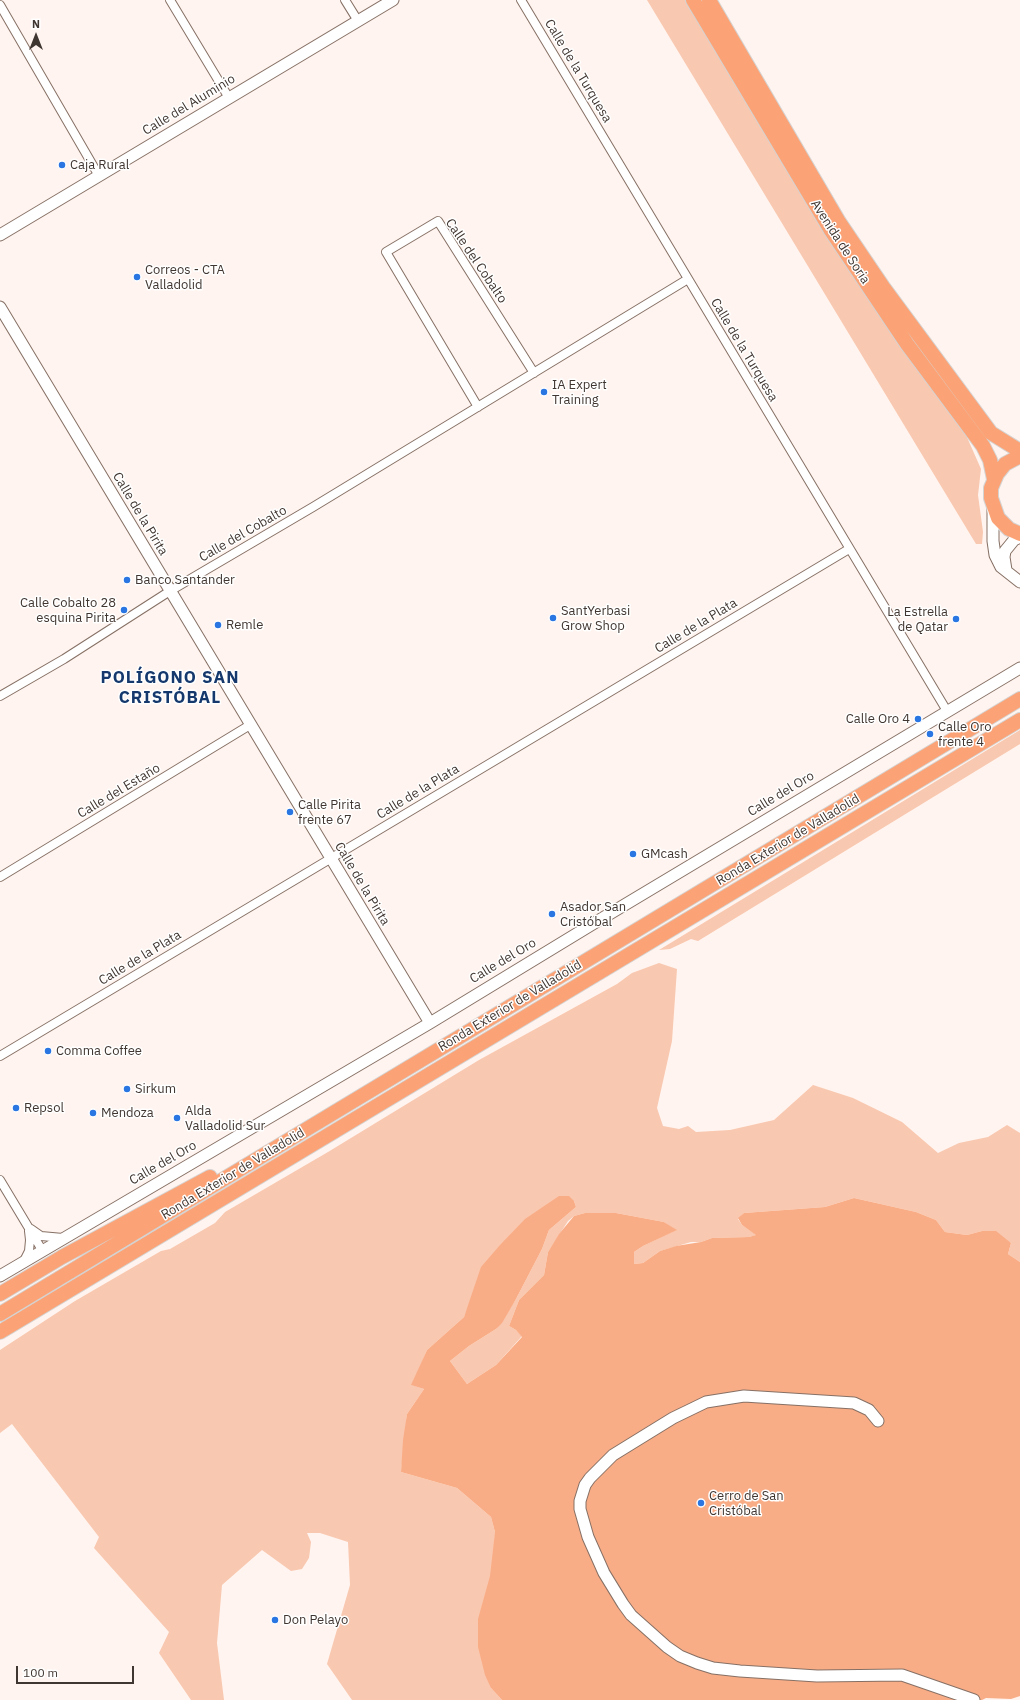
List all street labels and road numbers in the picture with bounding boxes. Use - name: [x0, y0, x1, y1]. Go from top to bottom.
- street label: Calle de la Turquesa: [541, 17, 615, 125]
- street label: Calle del Aluminio: [140, 71, 238, 139]
- street label: Avenida de Soria: [807, 197, 873, 287]
- street label: Calle del Cobalto: [442, 216, 510, 306]
- street label: Calle de la Turquesa: [707, 296, 781, 404]
- street label: Calle de la Pirita: [109, 470, 171, 558]
- street label: Calle del Cobalto: [196, 503, 290, 565]
- street label: Calle de la Plata: [652, 595, 740, 657]
- street label: Calle del Estaño: [75, 760, 163, 822]
- street label: Calle de la Plata: [374, 761, 462, 823]
- street label: Calle del Oro: [745, 768, 817, 820]
- street label: Ronda Exterior de Valladolid: [713, 791, 863, 889]
- street label: Calle de la Pirita: [331, 840, 393, 928]
- street label: Calle de la Plata: [96, 927, 184, 989]
- street label: Calle del Oro: [467, 935, 539, 987]
- street label: Ronda Exterior de Valladolid: [435, 957, 585, 1055]
- street label: Ronda Exterior de Valladolid: [158, 1125, 308, 1223]
- street label: Calle del Oro: [127, 1138, 199, 1188]

